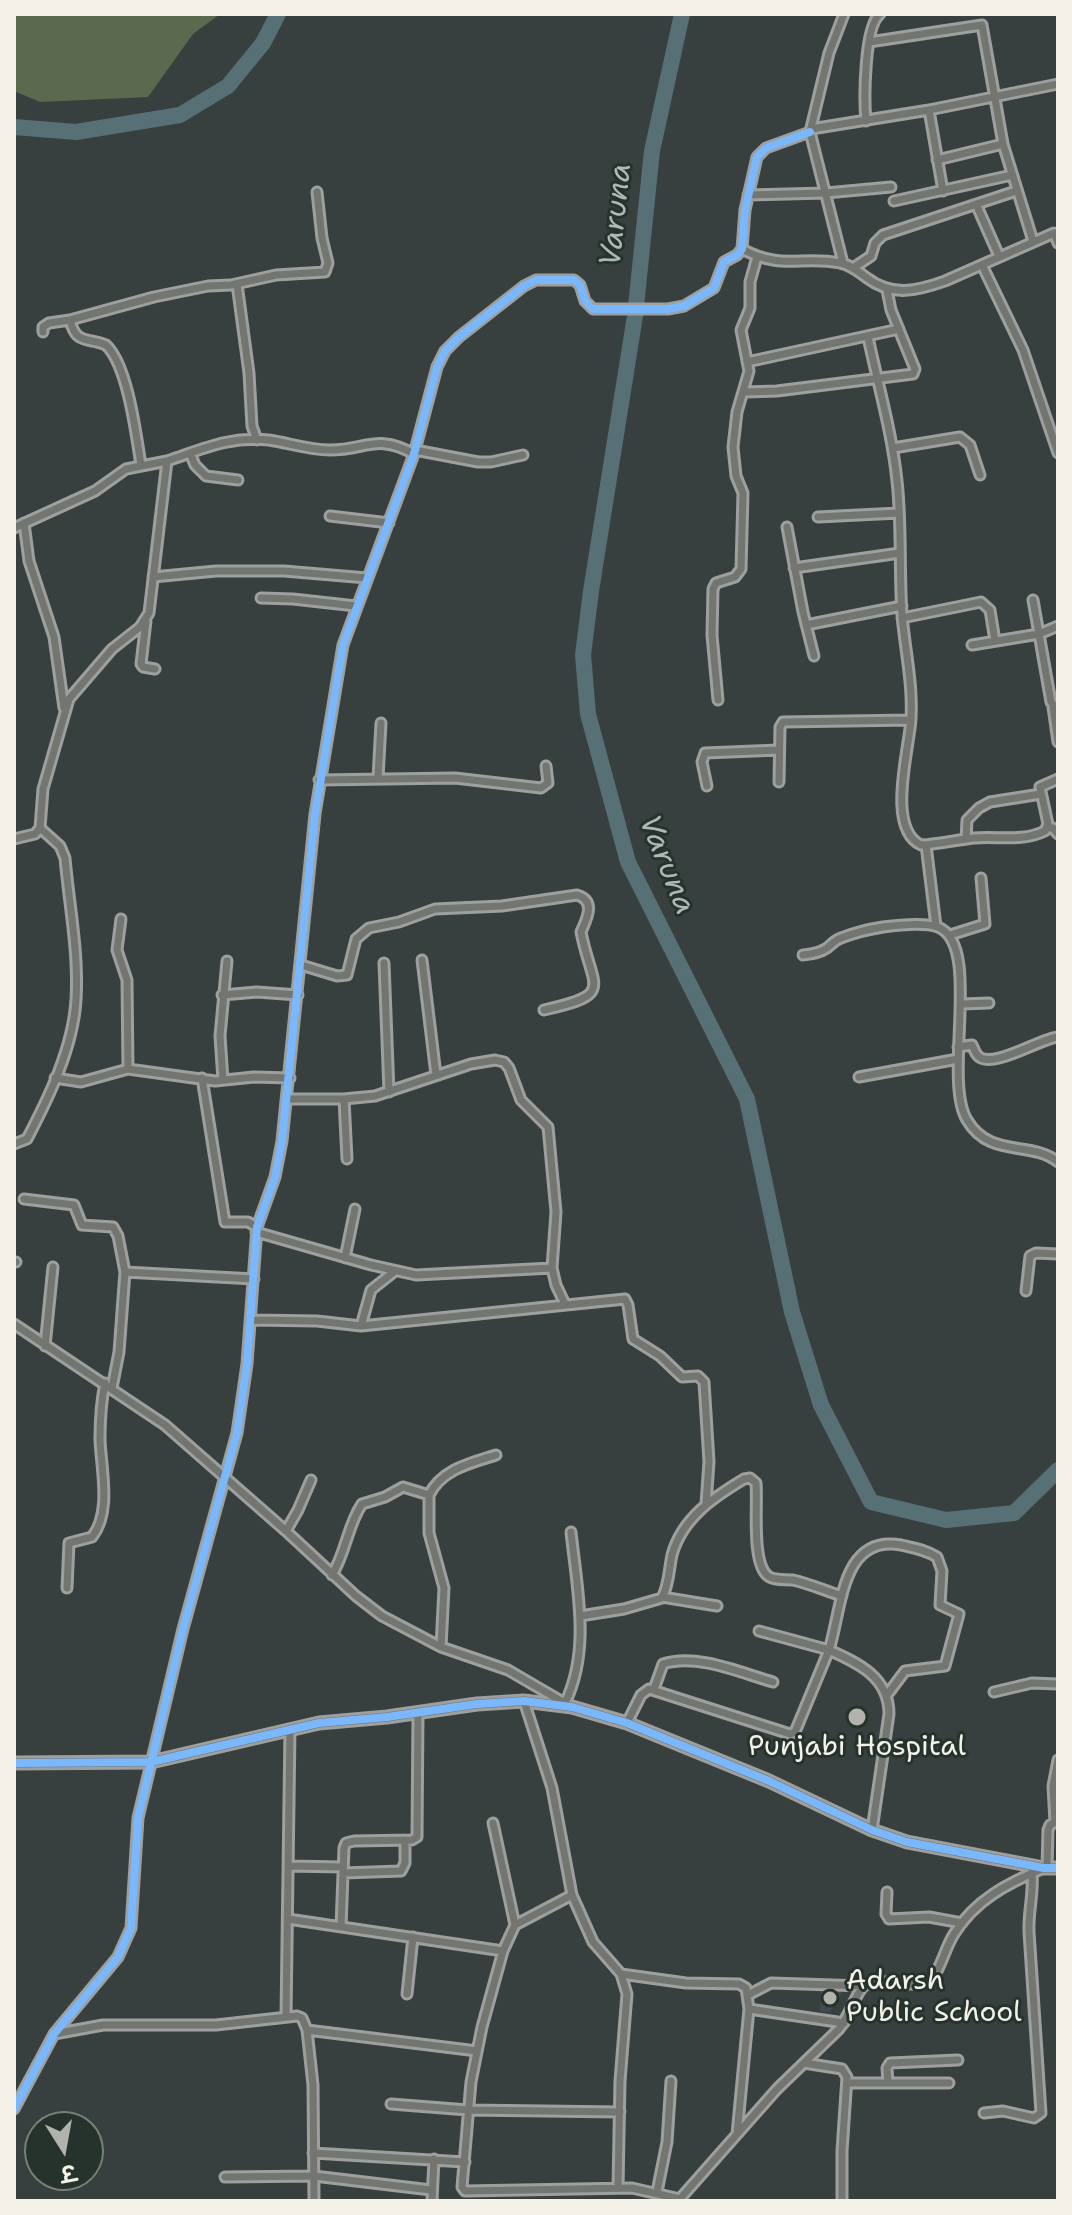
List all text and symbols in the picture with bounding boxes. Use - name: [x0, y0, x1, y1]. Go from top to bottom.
- water label: Varuna: [594, 161, 640, 269]
- water label: Varuna: [630, 810, 702, 920]
- marker: Punjabi Hospital: [846, 1706, 868, 1728]
- place label: Punjabi Hospital: [748, 1731, 966, 1765]
- place label: Adarsh Public School: [846, 1965, 1022, 2031]
- marker: Adarsh Public School: [821, 1989, 839, 2007]
- north arrow: [24, 2111, 104, 2191]
- text: उ: [58, 2157, 78, 2189]

